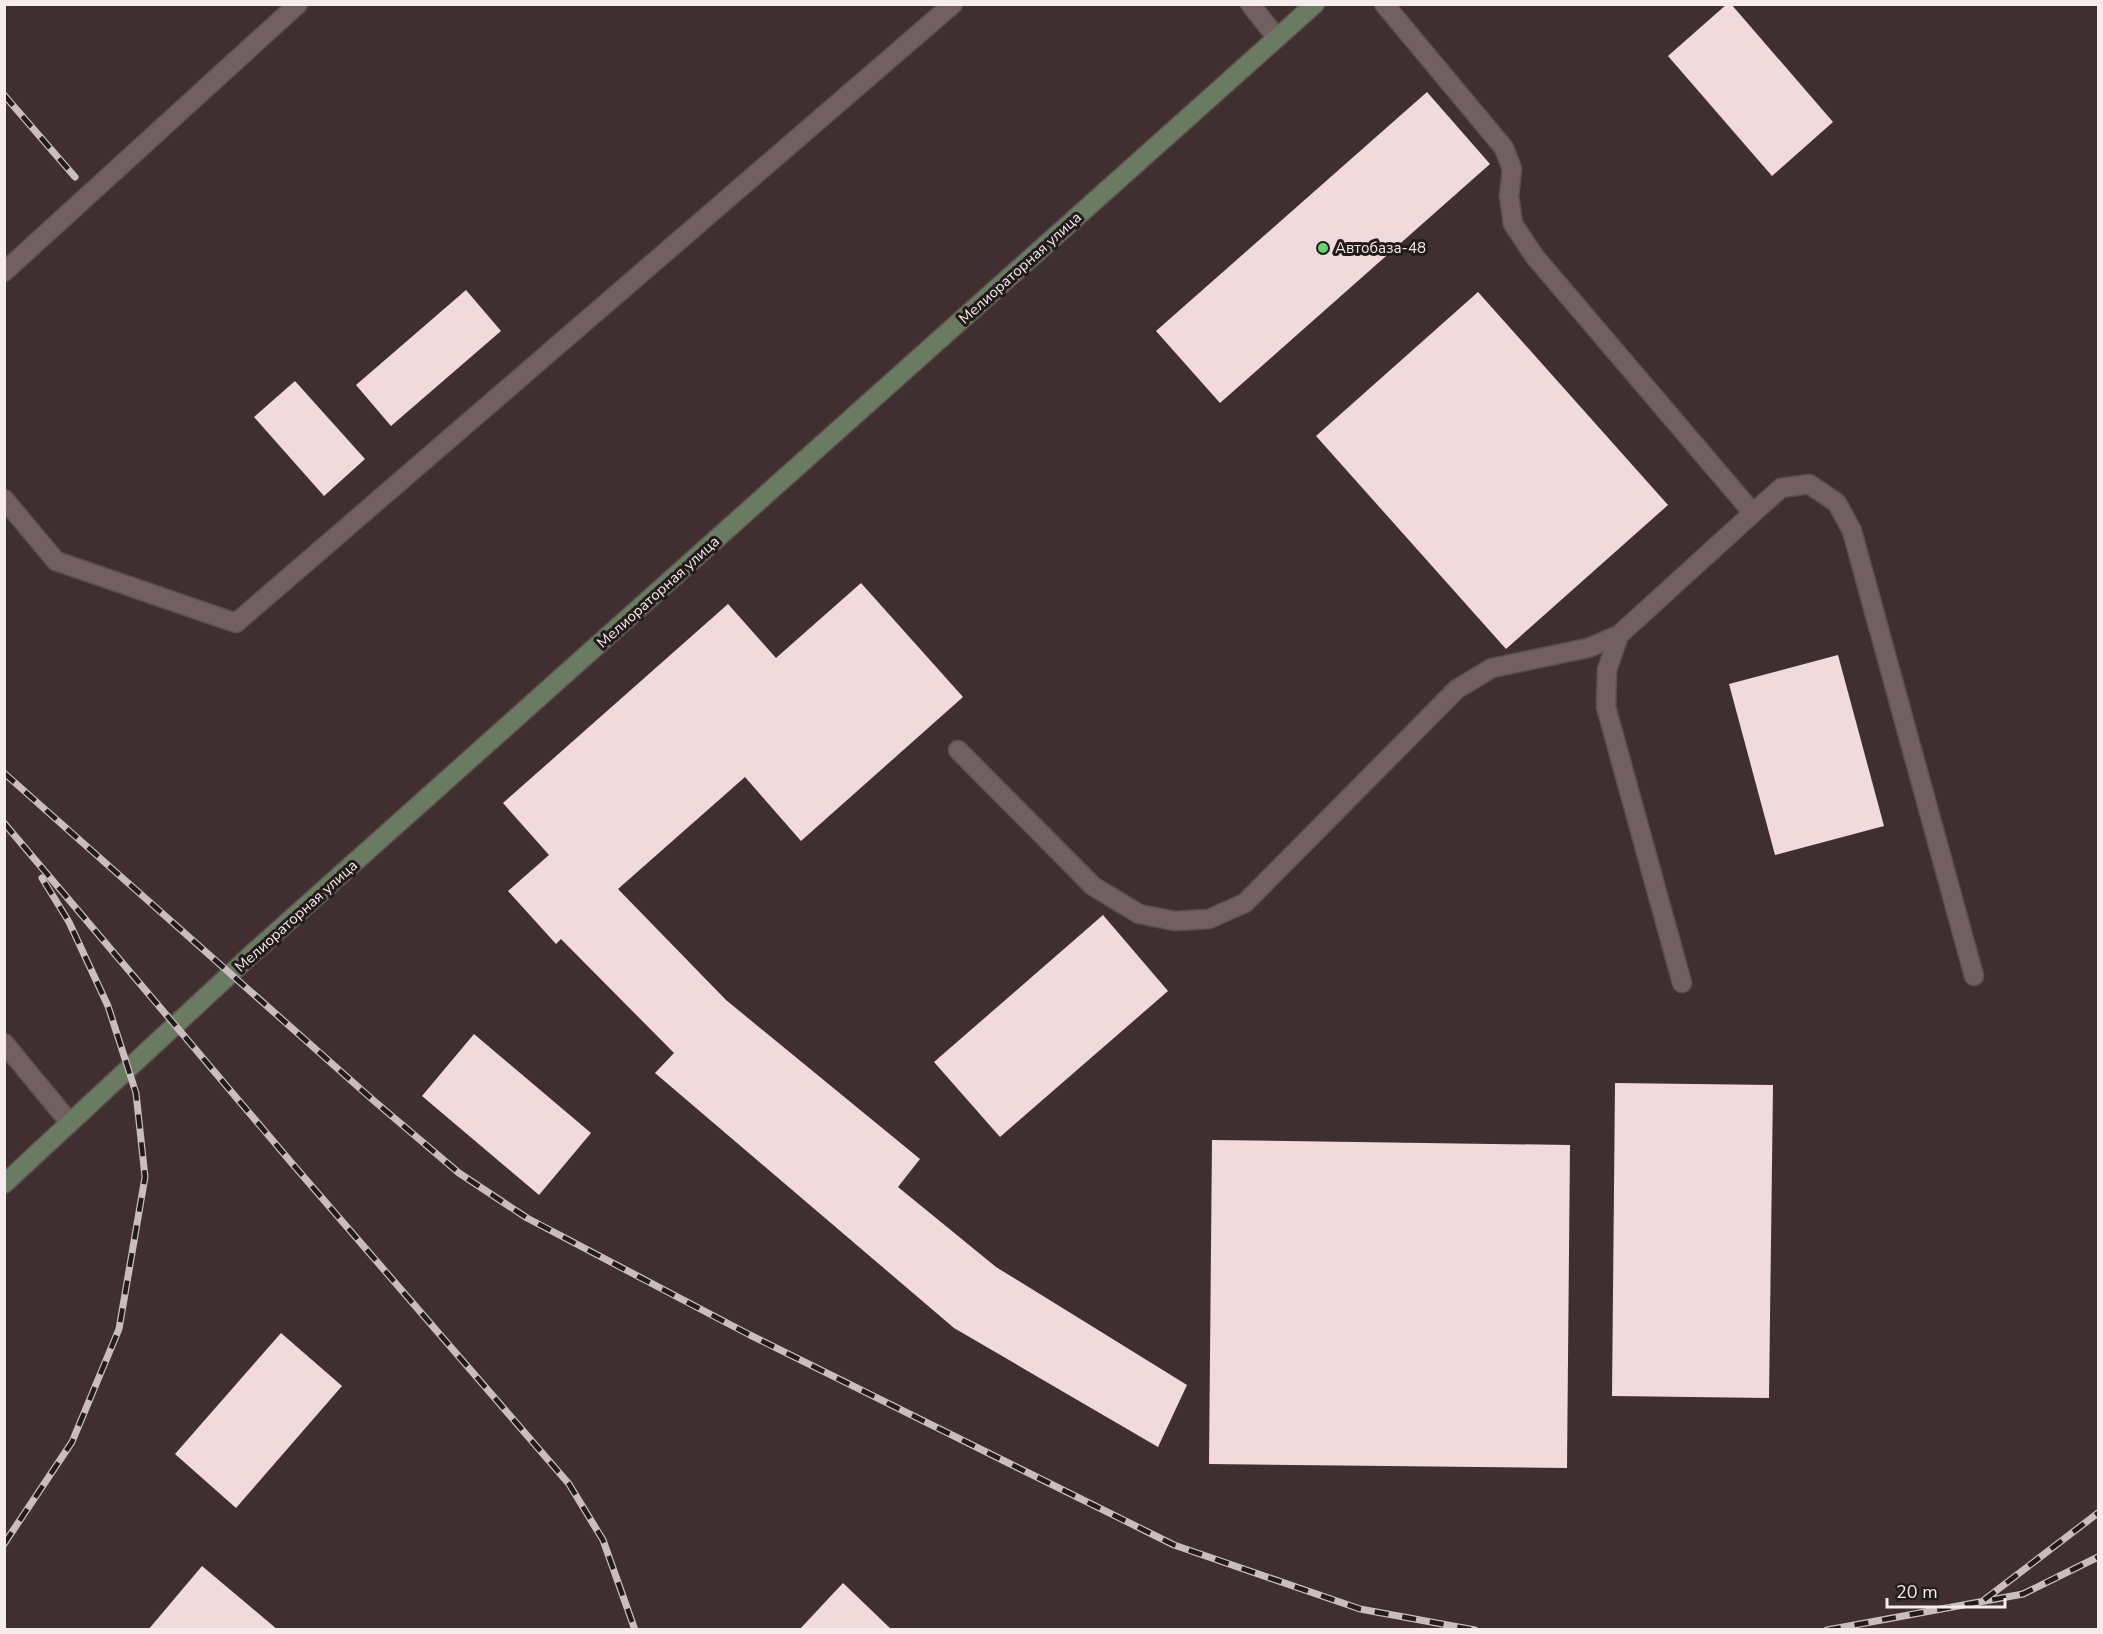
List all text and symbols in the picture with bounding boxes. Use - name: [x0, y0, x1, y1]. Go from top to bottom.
- street label: Мелиораторная улица: [954, 208, 1086, 328]
- place label: Автобаза-48: [1335, 238, 1426, 258]
- marker: Автобаза-48: [1316, 241, 1330, 255]
- street label: Мелиораторная улица: [592, 532, 724, 652]
- street label: Мелиораторная улица: [230, 856, 362, 976]
- scale bar: [1887, 1571, 2006, 1609]
- text: 20 m: [1896, 1580, 1938, 1604]

